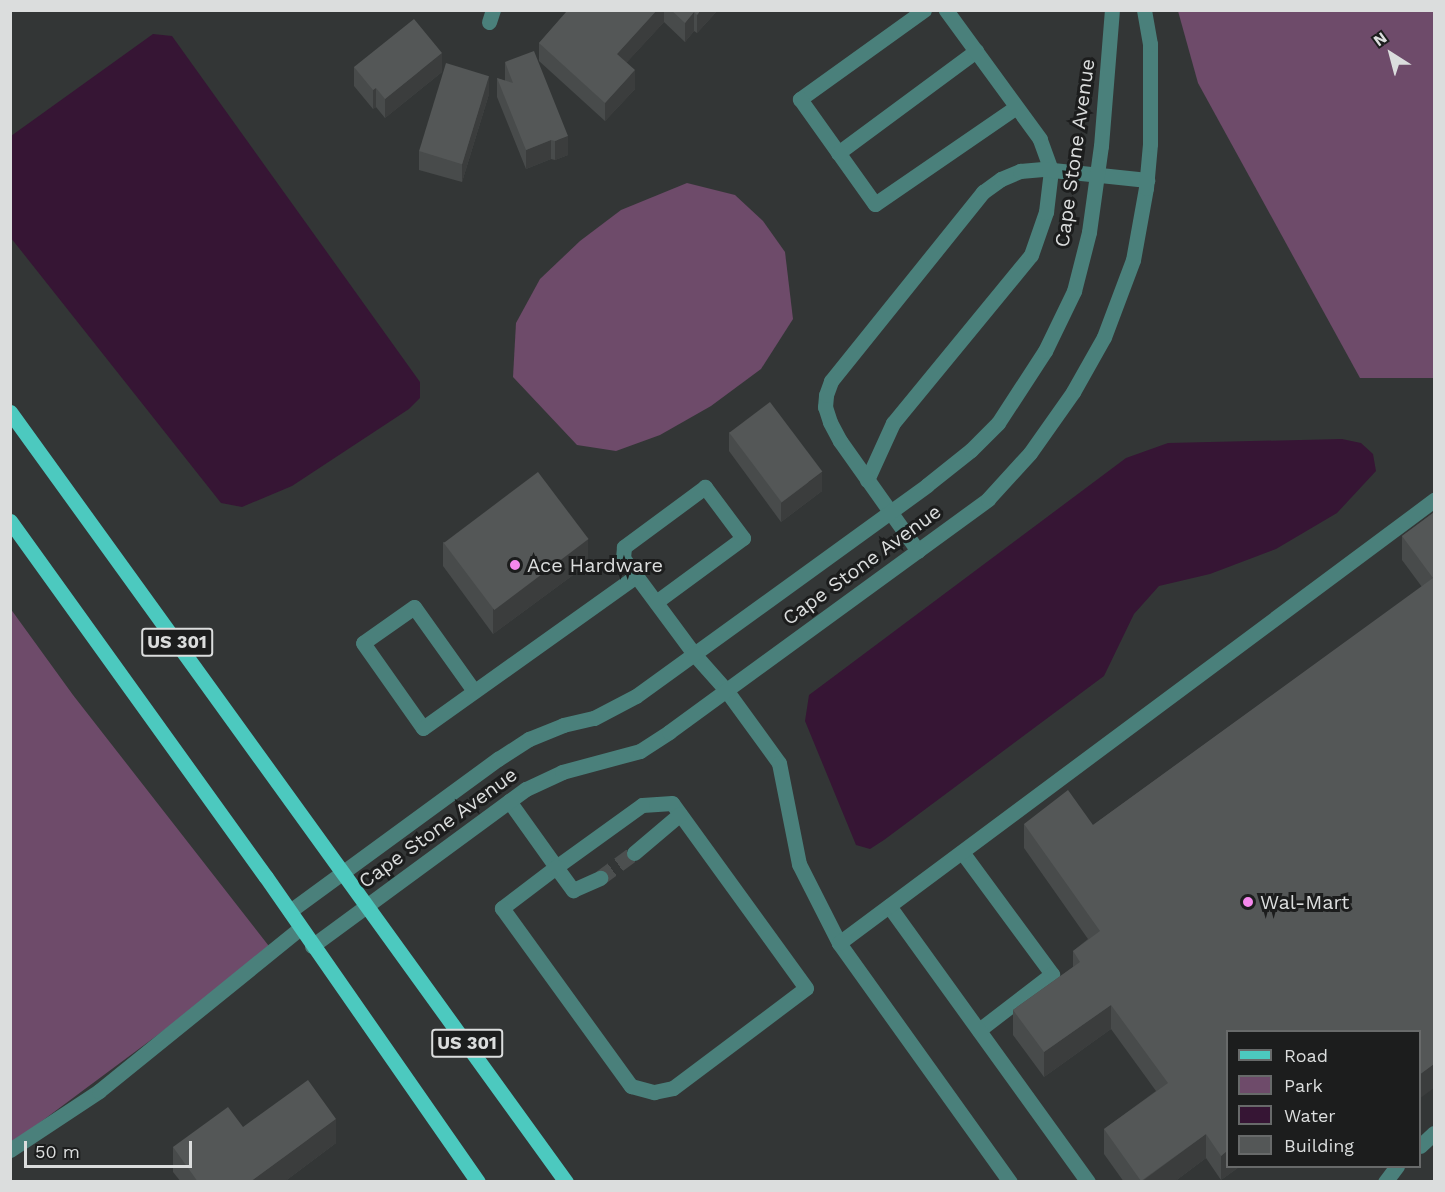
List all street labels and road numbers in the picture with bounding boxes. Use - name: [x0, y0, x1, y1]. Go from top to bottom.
- street label: Cape Stone Avenue: [1050, 57, 1100, 249]
- street label: Cape Stone Avenue: [778, 499, 946, 631]
- road number: US 301: [141, 627, 213, 657]
- street label: Cape Stone Avenue: [354, 762, 522, 894]
- road number: US 301: [431, 1028, 503, 1058]

